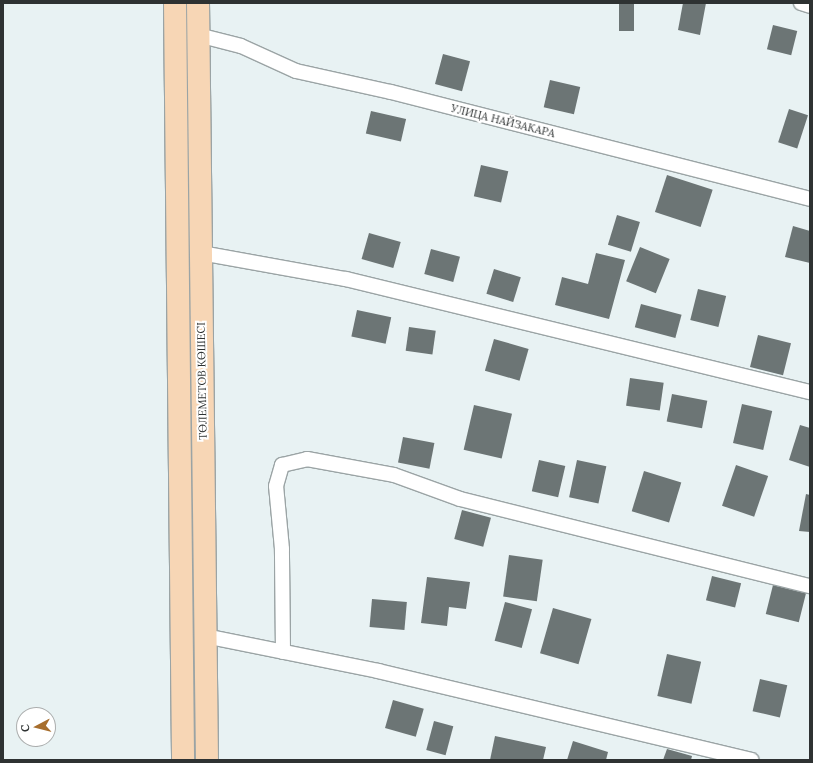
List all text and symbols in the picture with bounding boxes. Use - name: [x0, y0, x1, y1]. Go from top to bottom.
- street label: УЛИЦА НАЙЗАКАРА: [450, 102, 556, 140]
- street label: ТӨЛЕМЕТОВ КӨШЕСІ: [194, 322, 210, 440]
- north arrow: [16, 707, 56, 747]
- text: С: [18, 724, 32, 733]

